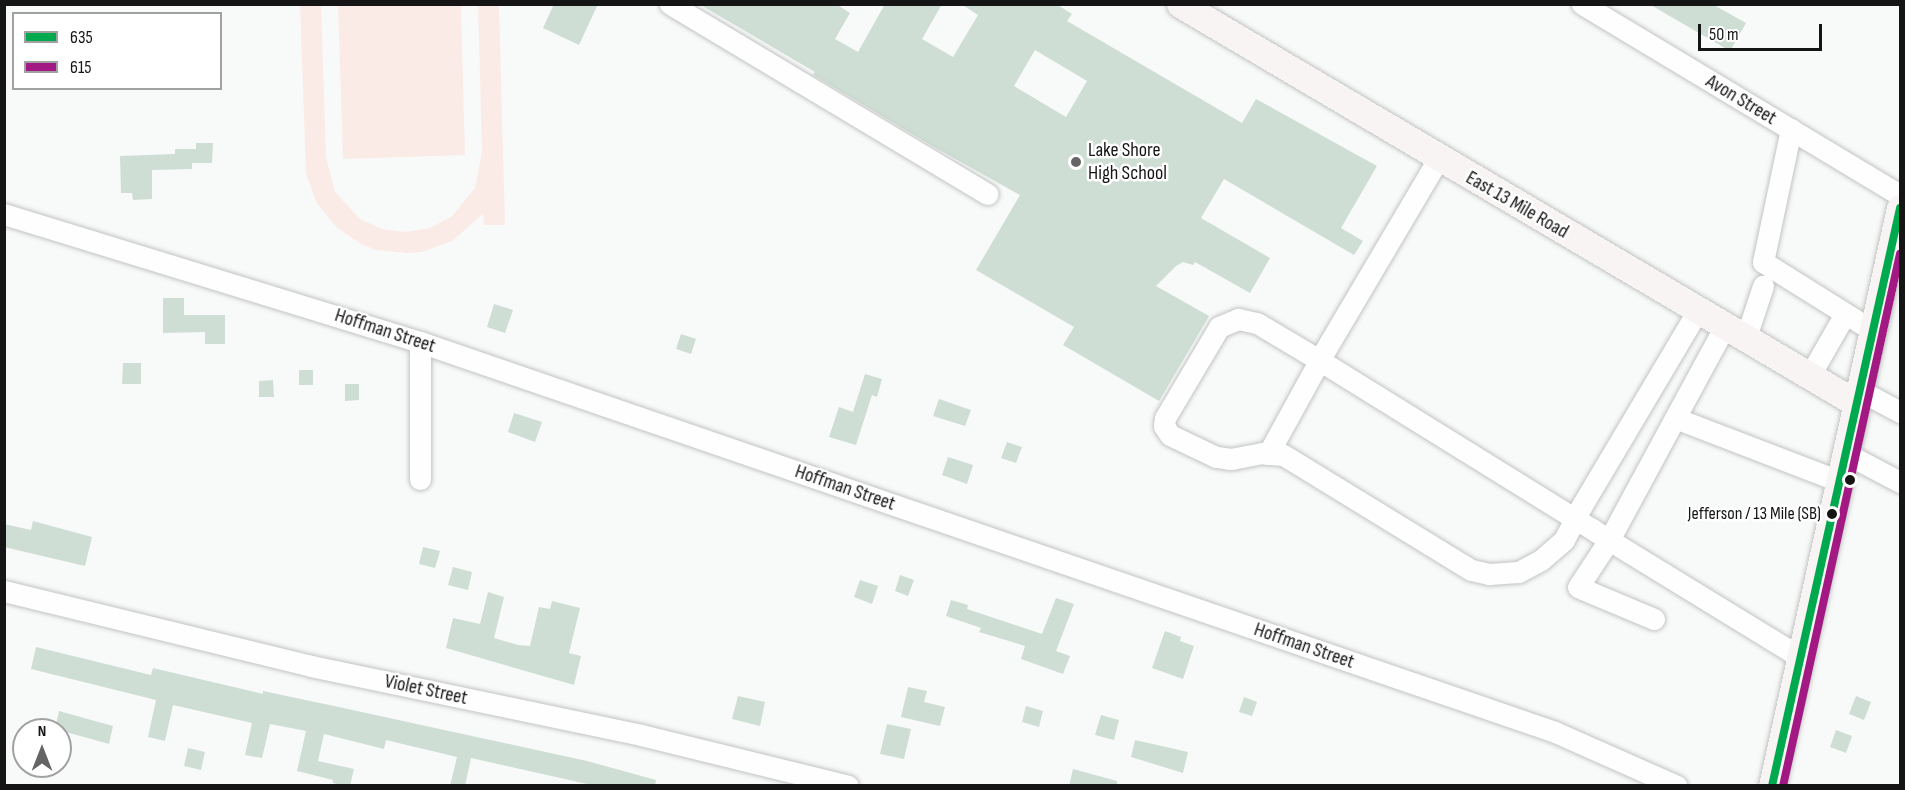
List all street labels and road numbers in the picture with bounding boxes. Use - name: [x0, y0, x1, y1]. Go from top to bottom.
- street label: Avon Street: [1701, 70, 1781, 130]
- street label: East 13 Mile Road: [1461, 166, 1573, 244]
- street label: Hoffman Street: [332, 303, 438, 359]
- street label: Hoffman Street: [792, 460, 898, 516]
- street label: Hoffman Street: [1251, 618, 1357, 674]
- street label: Violet Street: [382, 670, 470, 710]

